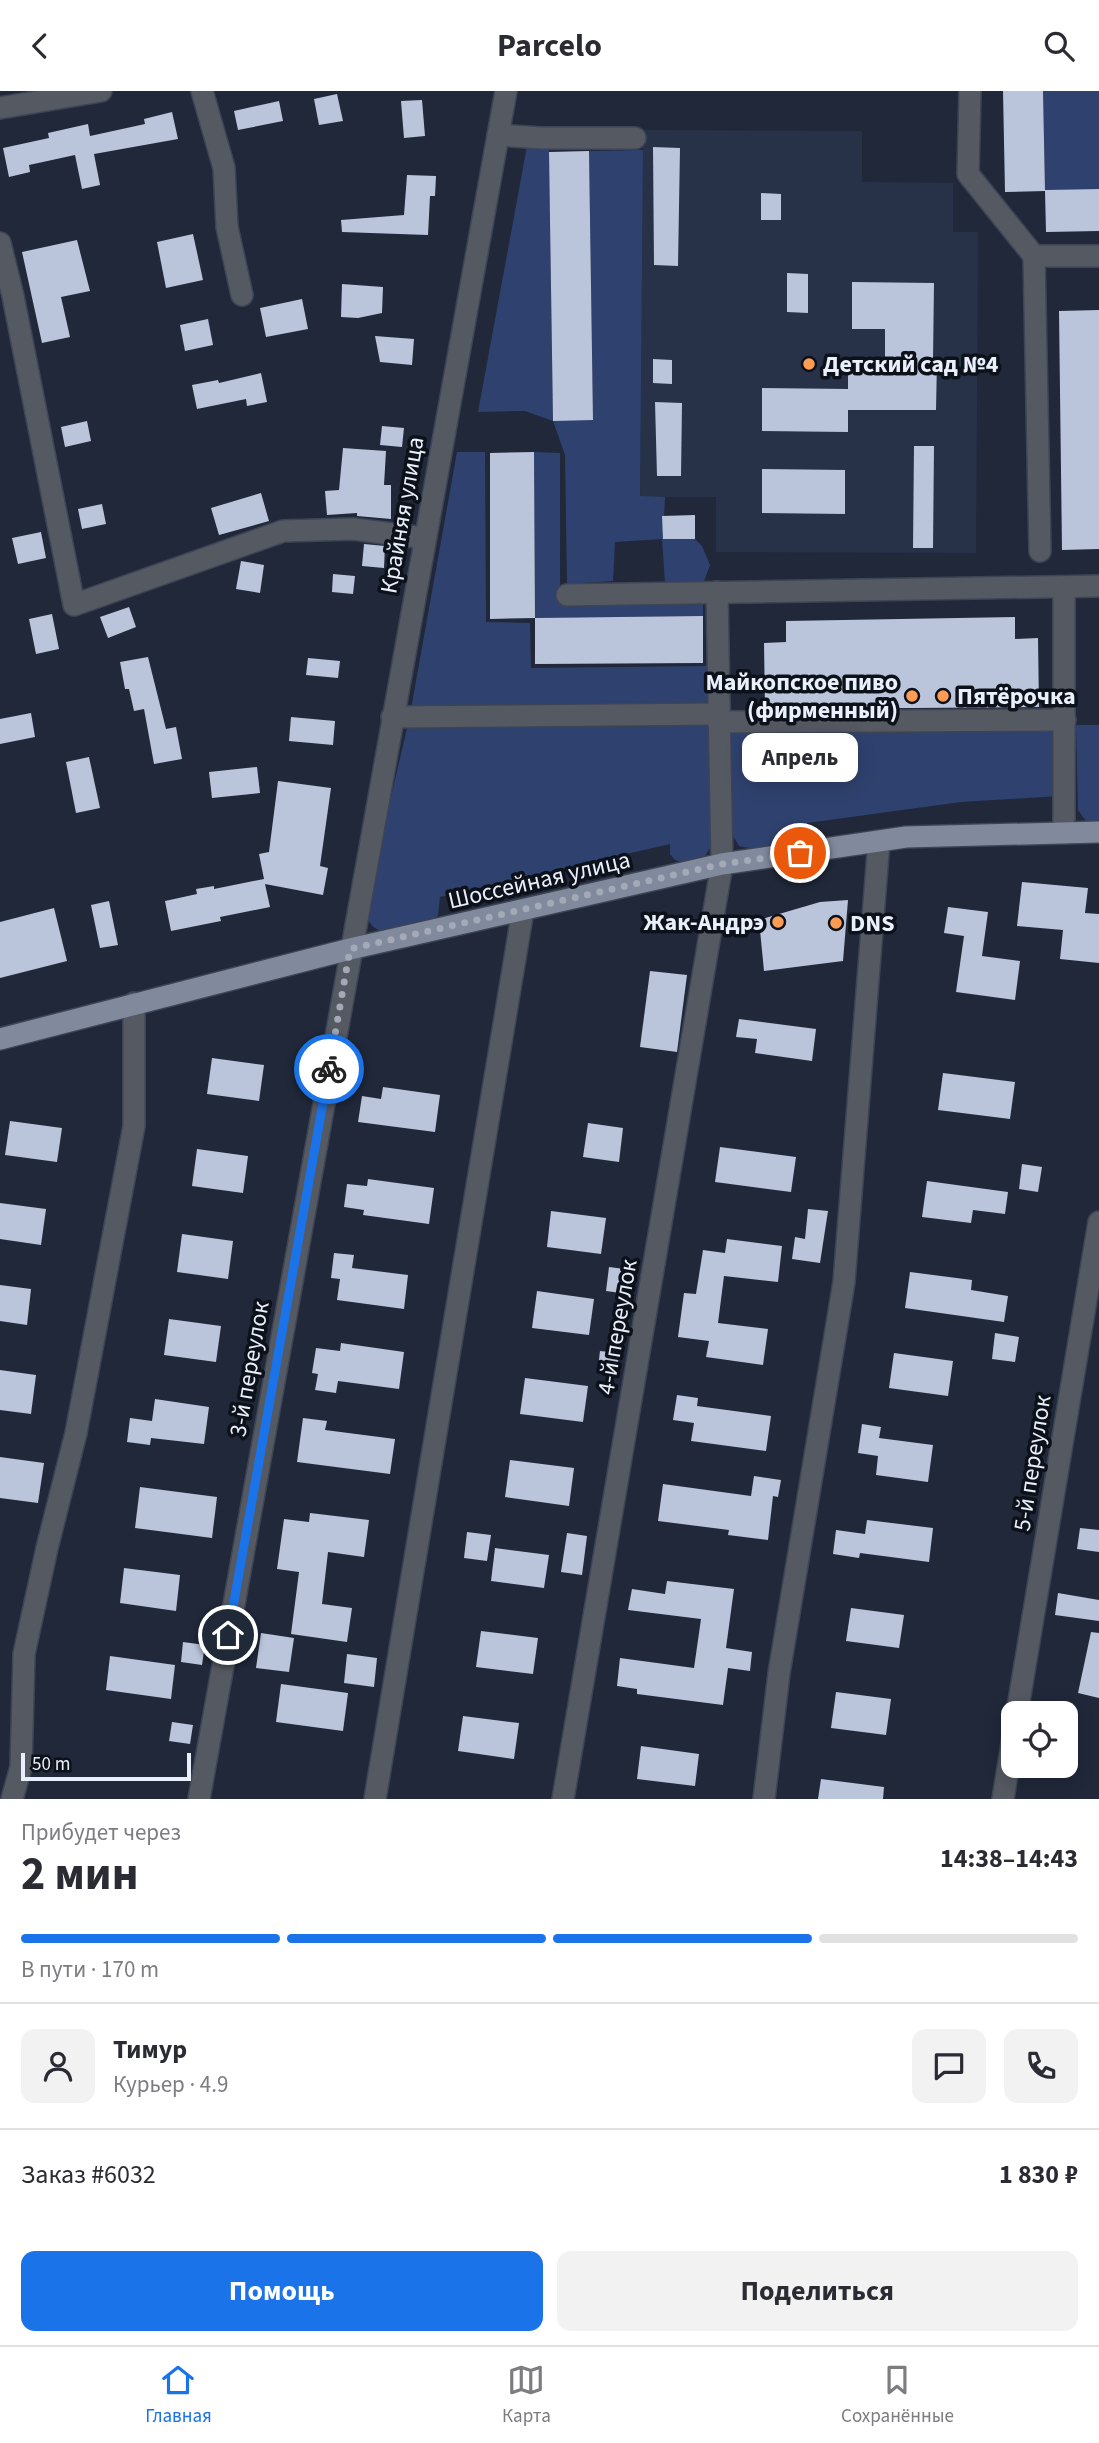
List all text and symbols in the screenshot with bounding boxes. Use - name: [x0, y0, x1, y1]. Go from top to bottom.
- text: Parcelo: [497, 23, 602, 69]
- icon: back: [21, 27, 59, 65]
- icon: search: [1040, 27, 1078, 65]
- place label: Детский сад №4: [823, 347, 999, 382]
- marker: Детский сад №4: [801, 356, 817, 372]
- street label: Крайняя улица: [371, 434, 433, 596]
- place label: Майкопское пиво (фирменный): [705, 665, 898, 728]
- place label: Пятёрочка: [957, 679, 1076, 714]
- marker: Майкопское пиво (фирменный): [904, 688, 920, 704]
- marker: Пятёрочка: [935, 688, 951, 704]
- callout: Апрель: [742, 734, 858, 783]
- text: Апрель: [762, 741, 838, 774]
- pin: [770, 823, 830, 883]
- icon: bag: [781, 834, 819, 872]
- street label: Шоссейная улица: [445, 843, 634, 918]
- place label: Жак-Андрэ: [644, 905, 764, 940]
- place label: DNS: [850, 906, 895, 941]
- marker: Жак-Андрэ: [770, 914, 786, 930]
- marker: DNS: [828, 915, 844, 931]
- courier: [294, 1034, 364, 1104]
- icon: bike: [310, 1050, 348, 1088]
- street label: 4-й переулок: [588, 1257, 647, 1398]
- street label: 3-й переулок: [220, 1299, 279, 1440]
- street label: 5-й переулок: [1004, 1393, 1061, 1533]
- pin: [198, 1605, 258, 1665]
- icon: home: [209, 1616, 247, 1654]
- map controls: [1001, 1701, 1078, 1778]
- button: locate: [1001, 1701, 1078, 1778]
- scale bar: [21, 1750, 191, 1782]
- text: 50 m: [32, 1751, 70, 1778]
- text: Прибудет через: [21, 1816, 181, 1849]
- text: 14:38–14:43: [940, 1840, 1078, 1877]
- text: 2 мин: [21, 1842, 138, 1907]
- text: В пути · 170 m: [21, 1953, 159, 1986]
- button: person: [21, 2029, 95, 2103]
- button: chat: [912, 2029, 986, 2103]
- button: phone: [1004, 2029, 1078, 2103]
- text: Тимур: [113, 2031, 187, 2068]
- text: Курьер · 4.9: [113, 2068, 228, 2101]
- text: Заказ #6032: [21, 2156, 156, 2193]
- text: 1 830 ₽: [999, 2156, 1078, 2193]
- button: Помощь: [21, 2251, 543, 2331]
- button: Поделиться: [557, 2251, 1078, 2331]
- tab: Главная: [145, 2361, 212, 2430]
- tab: Карта: [502, 2361, 551, 2430]
- tab: Сохранённые: [841, 2361, 954, 2430]

